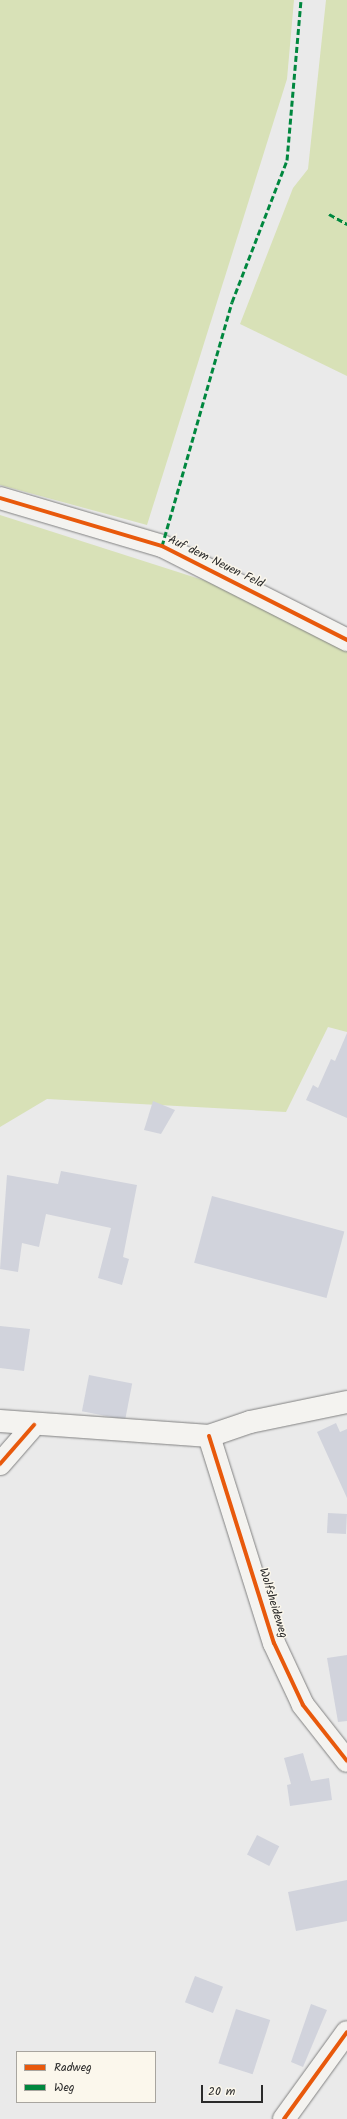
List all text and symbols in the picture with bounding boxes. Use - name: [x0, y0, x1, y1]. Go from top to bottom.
- street label: Auf dem Neuen Feld: [166, 533, 266, 591]
- street label: Wolfsheideweg: [255, 1566, 291, 1640]
- legend: [16, 2051, 156, 2103]
- text: Radweg: [54, 2058, 92, 2077]
- scale bar: [203, 2077, 265, 2103]
- text: Weg: [54, 2078, 74, 2097]
- text: 20 m: [208, 2082, 235, 2101]

